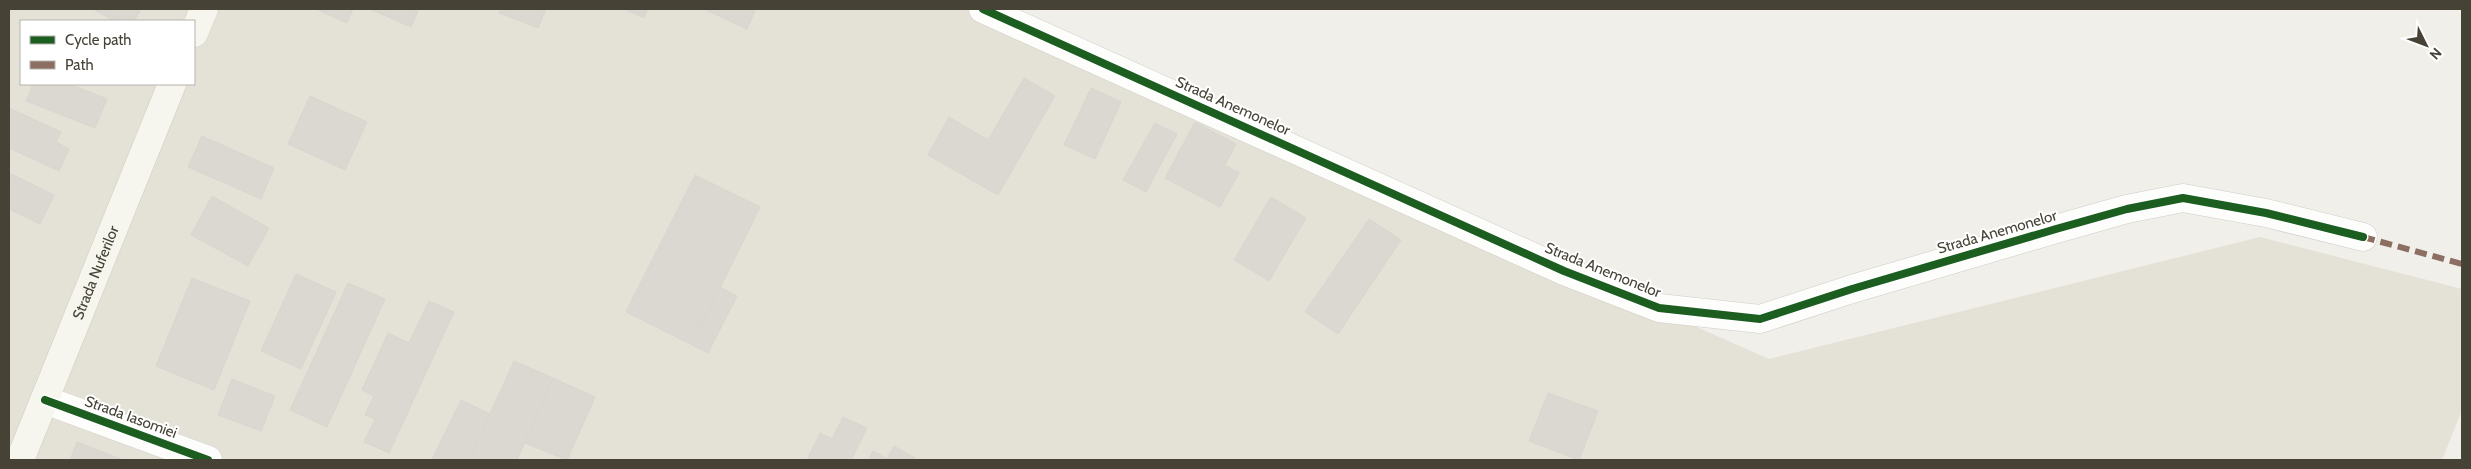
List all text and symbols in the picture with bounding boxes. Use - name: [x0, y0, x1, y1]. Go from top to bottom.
- legend: [20, 20, 195, 85]
- north arrow: [2401, 20, 2451, 70]
- text: Cycle path: [65, 31, 131, 49]
- text: N: [2426, 44, 2446, 63]
- text: Path: [65, 56, 94, 74]
- street label: Strada Anemonelor: [1173, 73, 1293, 139]
- street label: Strada Anemonelor: [1935, 206, 2059, 258]
- street label: Strada Nuferilor: [69, 223, 123, 322]
- street label: Strada Anemonelor: [1542, 239, 1664, 302]
- street label: Strada Iasomiei: [82, 392, 180, 442]

